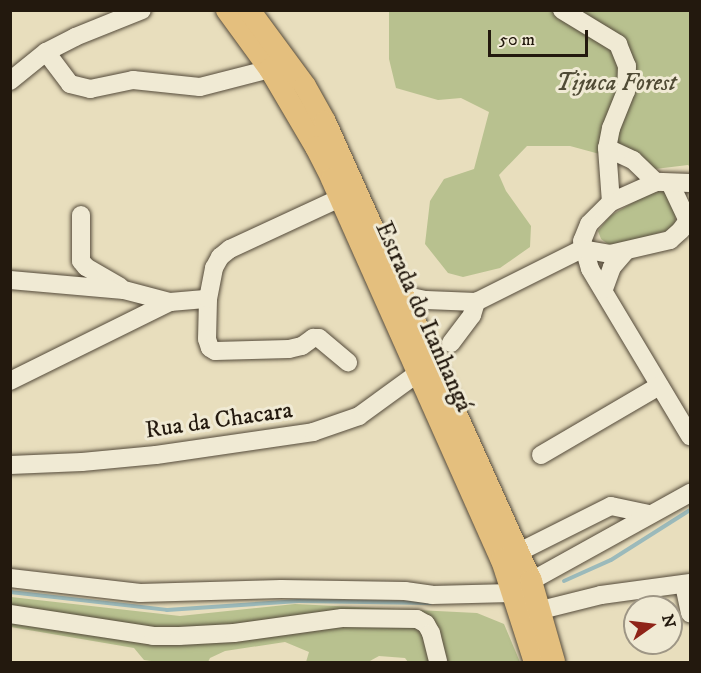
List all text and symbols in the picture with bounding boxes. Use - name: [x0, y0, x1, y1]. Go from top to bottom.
- scale bar: [491, 18, 592, 56]
- text: 50 m: [499, 29, 535, 51]
- park label: Tijuca Forest: [556, 70, 676, 98]
- street label: Estrada do Itanhangá: [368, 217, 478, 417]
- street label: Rua da Chacara: [143, 396, 295, 446]
- north arrow: [623, 595, 683, 655]
- text: N: [657, 612, 680, 630]

